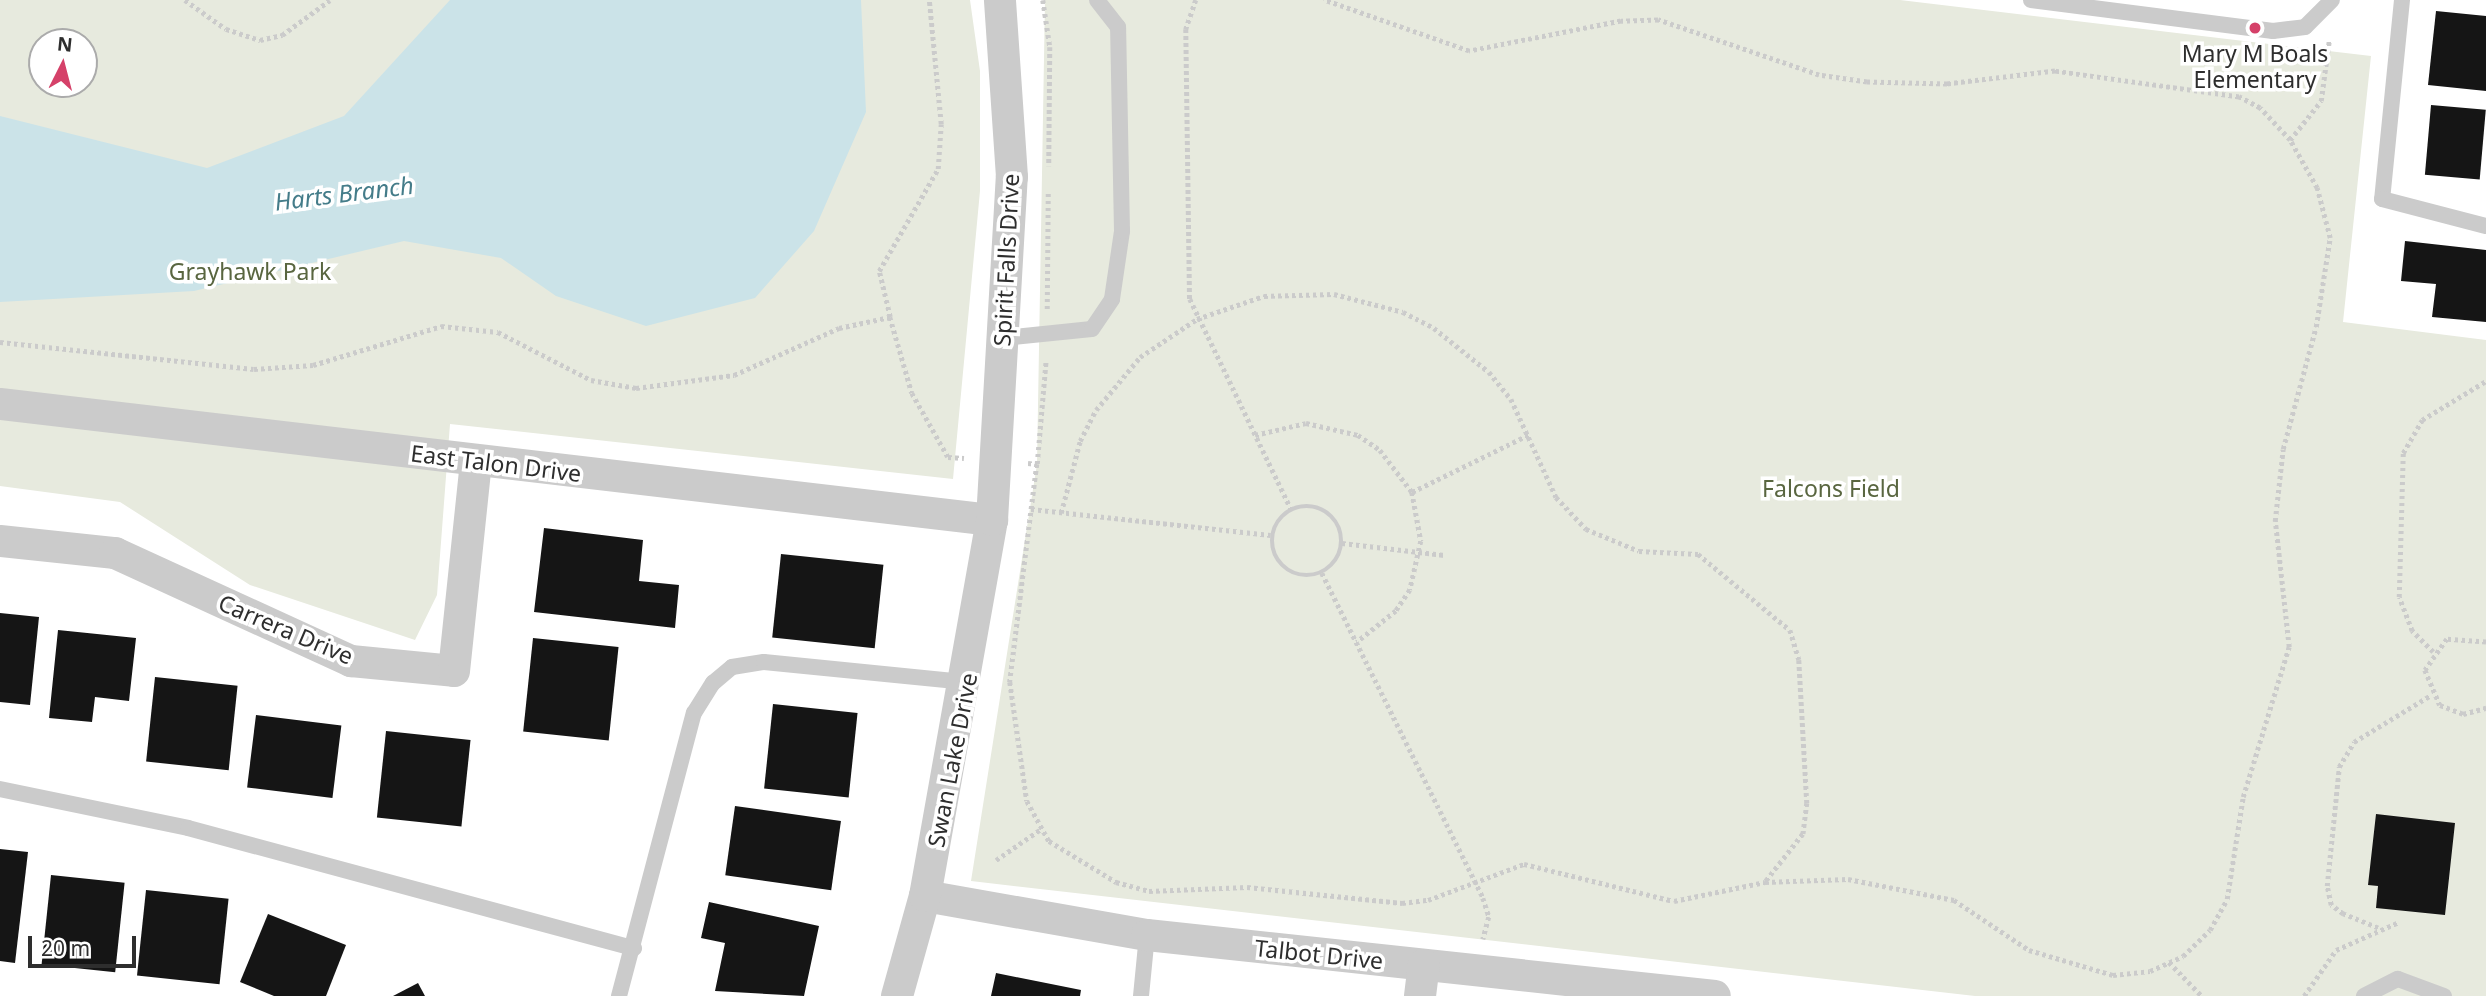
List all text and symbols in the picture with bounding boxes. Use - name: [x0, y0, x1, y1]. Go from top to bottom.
- marker: Mary M Boals Elementary: [2247, 20, 2263, 36]
- north arrow: [28, 28, 98, 98]
- text: N: [56, 30, 74, 58]
- place label: Mary M Boals Elementary: [2182, 39, 2328, 93]
- water label: Harts Branch: [273, 170, 415, 216]
- street label: Spirit Falls Drive: [988, 173, 1024, 347]
- park label: Grayhawk Park: [169, 257, 331, 285]
- street label: East Talon Drive: [409, 439, 583, 487]
- park label: Falcons Field: [1762, 474, 1900, 502]
- street label: Carrera Drive: [214, 588, 358, 670]
- street label: Swan Lake Drive: [922, 671, 982, 849]
- scale bar: [32, 922, 140, 966]
- text: 20 m: [41, 934, 90, 962]
- street label: Talbot Drive: [1253, 934, 1385, 974]

